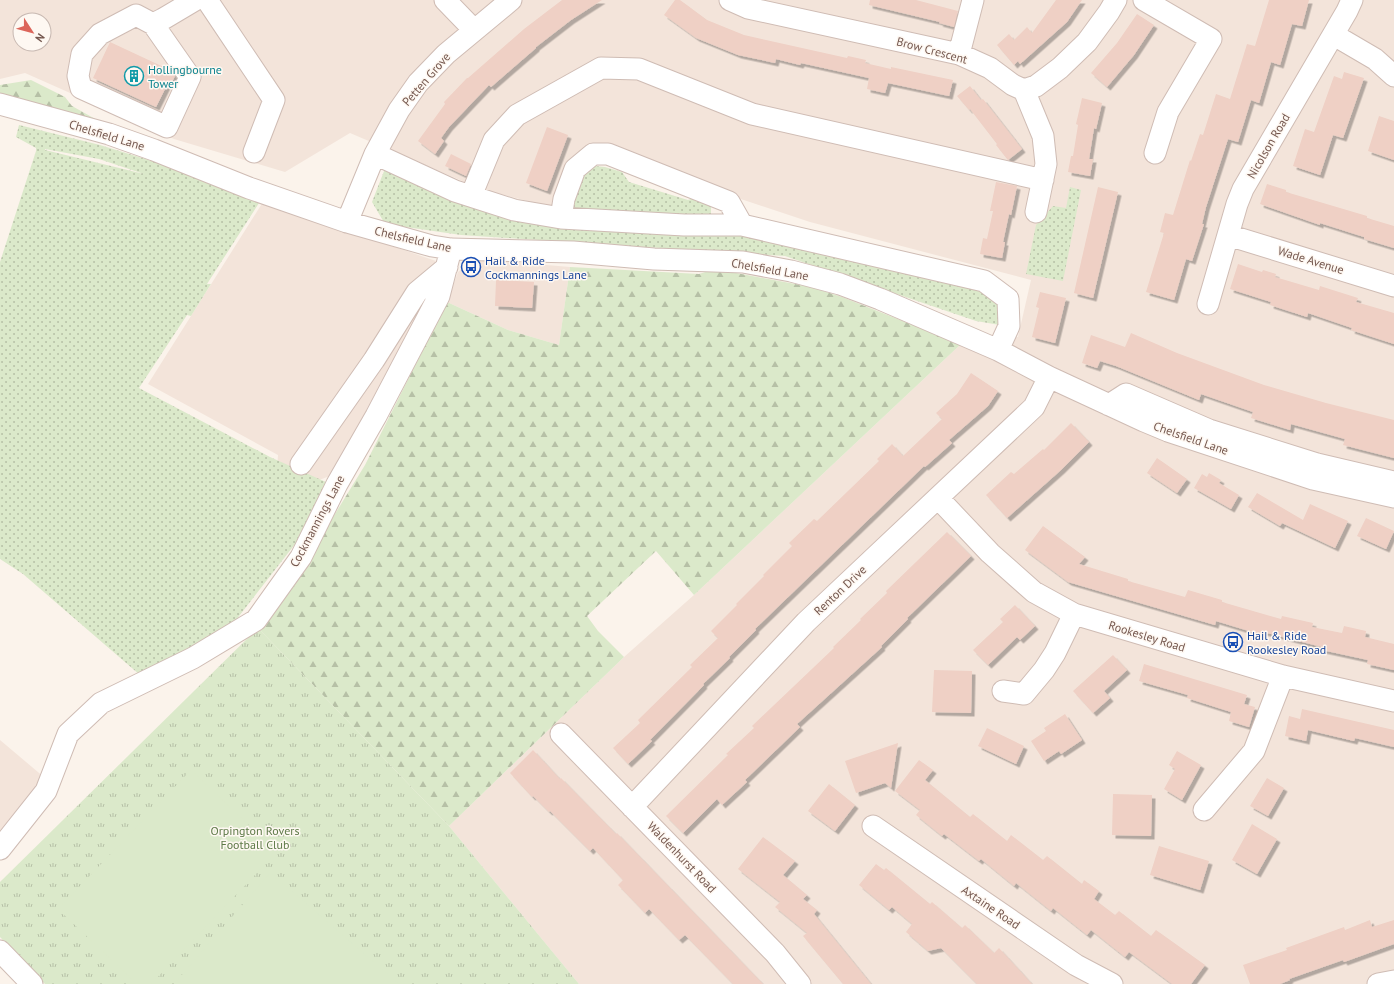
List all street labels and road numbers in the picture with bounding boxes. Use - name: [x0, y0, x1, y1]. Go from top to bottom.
- street label: Brow Crescent: [895, 33, 969, 67]
- street label: Petten Grove: [399, 49, 453, 109]
- street label: Nicolson Road: [1243, 111, 1293, 181]
- street label: Chelsfield Lane: [67, 116, 147, 154]
- street label: Chelsfield Lane: [373, 223, 453, 255]
- street label: Wade Avenue: [1276, 243, 1346, 277]
- street label: Chelsfield Lane: [730, 255, 810, 283]
- street label: Chelsfield Lane: [1151, 418, 1231, 458]
- street label: Cockmannings Lane: [286, 472, 348, 570]
- street label: Renton Drive: [811, 562, 869, 618]
- street label: Rookesley Road: [1107, 617, 1187, 655]
- street label: Waldenhurst Road: [644, 818, 720, 896]
- street label: Axtaine Road: [959, 882, 1023, 932]

